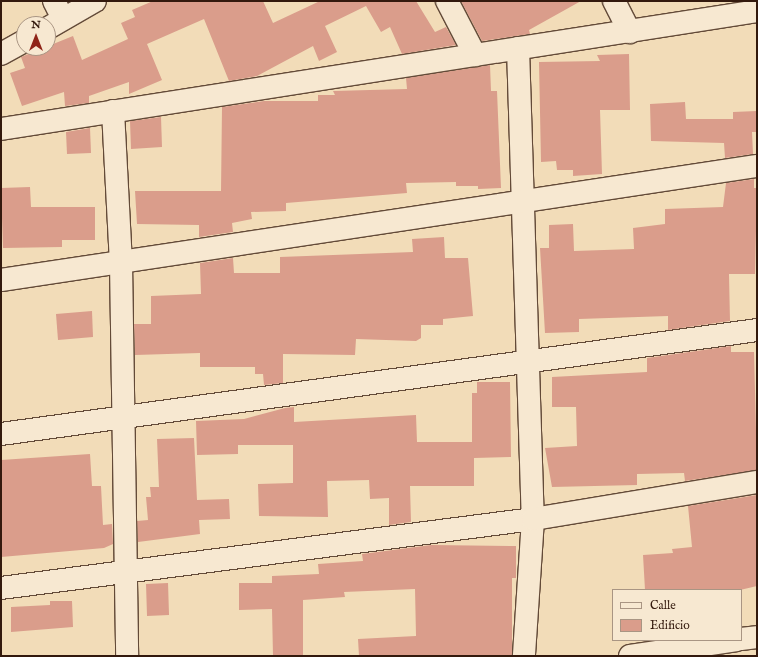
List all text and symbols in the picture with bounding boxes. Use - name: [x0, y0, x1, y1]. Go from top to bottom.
- north arrow: [16, 16, 56, 56]
- text: N: [31, 18, 41, 32]
- legend: [612, 589, 742, 641]
- text: Calle: [650, 598, 676, 613]
- text: Edificio: [650, 618, 690, 633]

